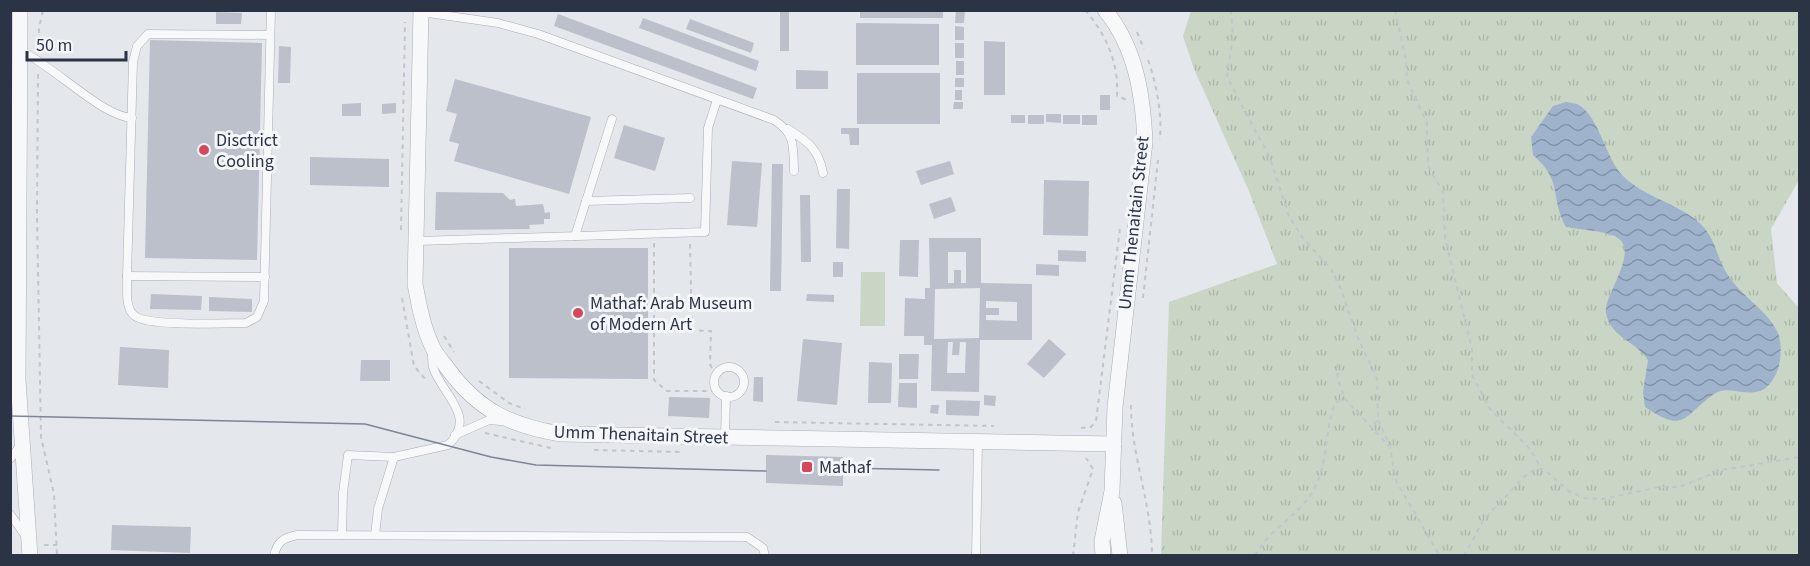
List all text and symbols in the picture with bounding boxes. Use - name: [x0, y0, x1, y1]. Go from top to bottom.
- scale bar: [27, 24, 126, 62]
- text: 50 m: [36, 33, 72, 58]
- place label: Disctrict Cooling: [216, 128, 278, 174]
- street label: Umm Thenaitain Street: [1112, 135, 1156, 311]
- marker: Disctrict Cooling: [197, 143, 211, 157]
- place label: Mathaf: Arab Museum of Modern Art: [590, 291, 752, 337]
- marker: Mathaf: Arab Museum of Modern Art: [571, 306, 585, 320]
- street label: Umm Thenaitain Street: [553, 419, 729, 451]
- place label: Mathaf: [819, 455, 872, 480]
- marker: Mathaf: [800, 460, 814, 474]

